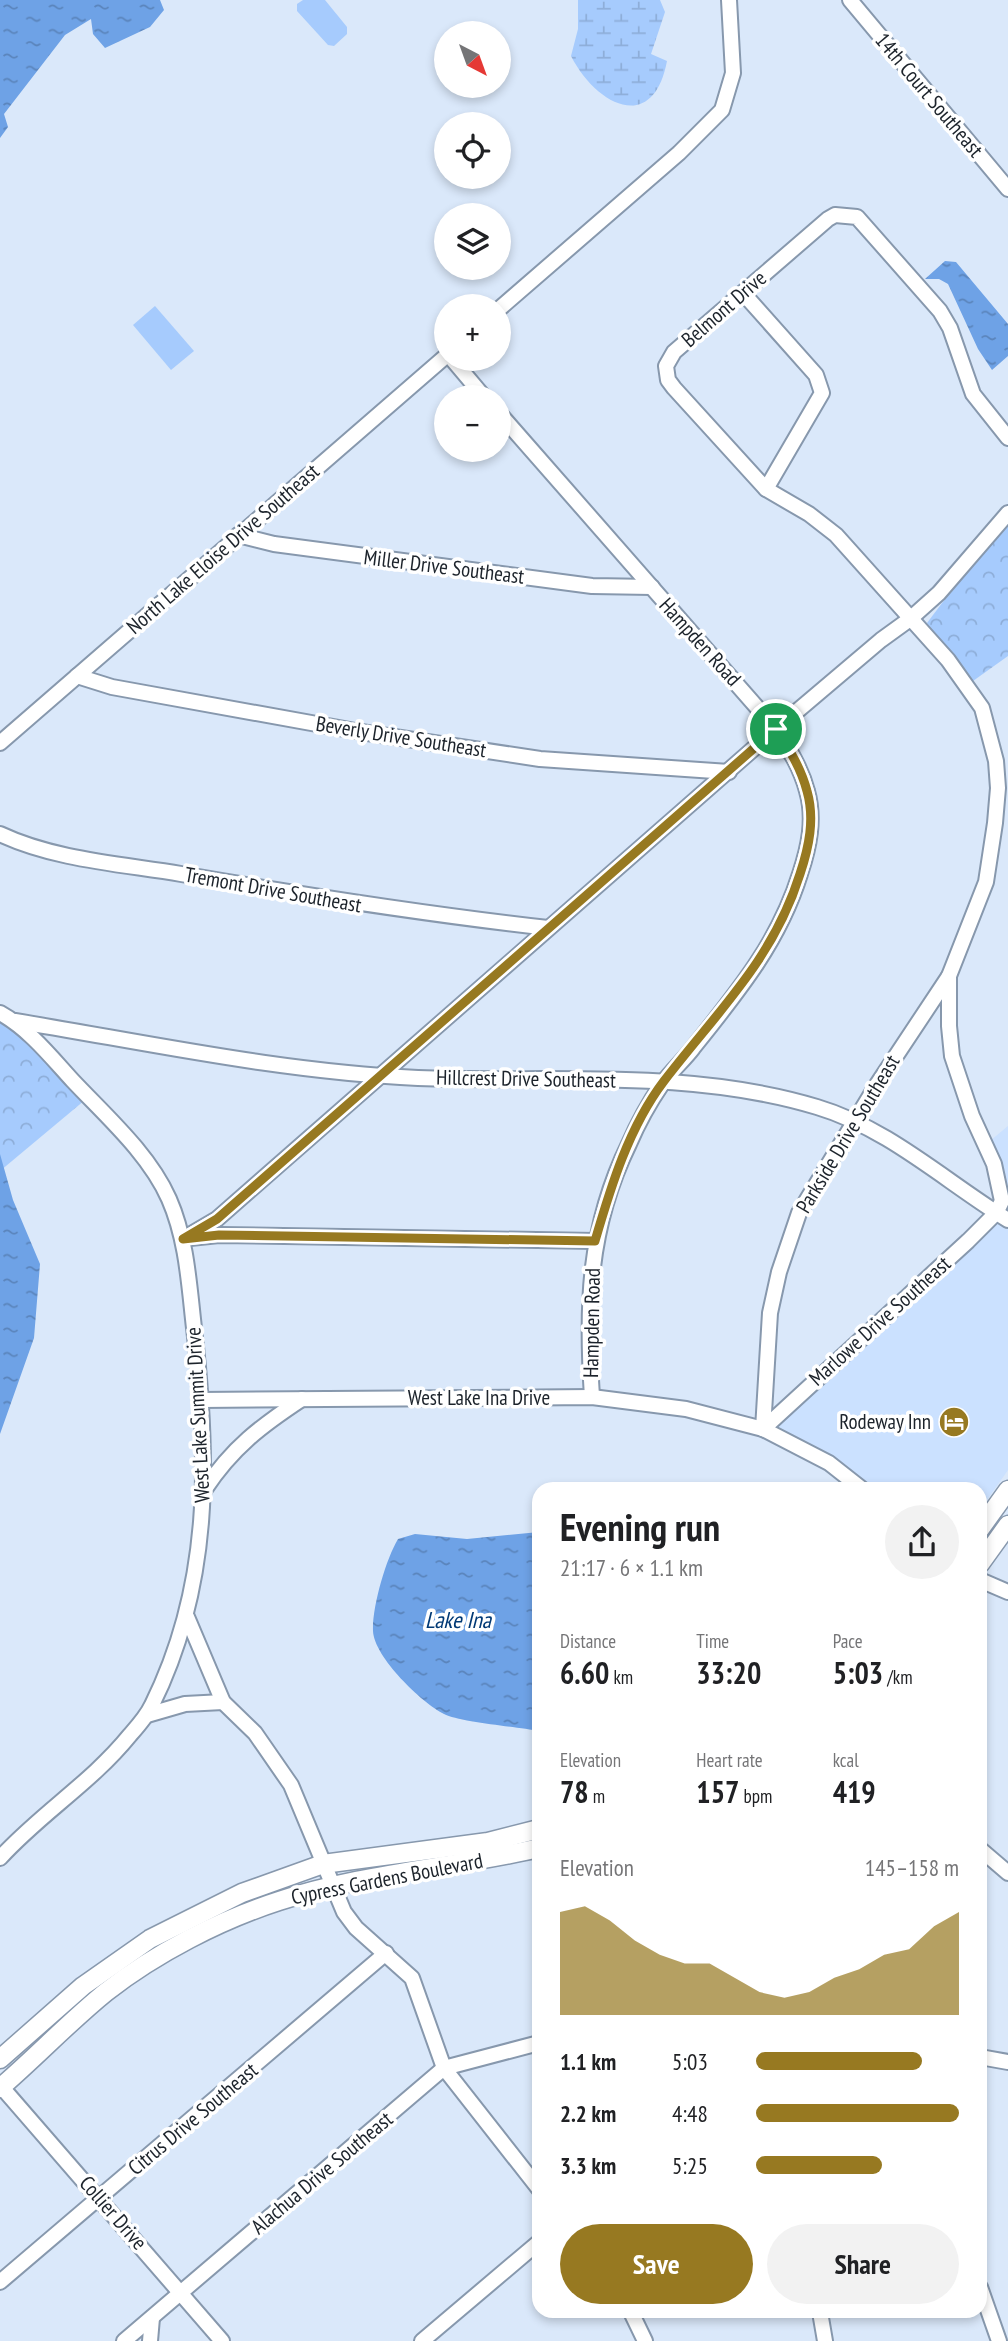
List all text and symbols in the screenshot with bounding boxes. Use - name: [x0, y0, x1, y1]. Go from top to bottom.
- north arrow: [434, 21, 511, 98]
- map controls: [434, 21, 511, 462]
- street label: 14th Court Southeast: [869, 27, 989, 163]
- button: locate: [434, 112, 511, 189]
- button: layers: [434, 203, 511, 280]
- street label: Belmont Drive: [676, 264, 772, 353]
- button: +: [434, 294, 511, 371]
- button: −: [434, 385, 511, 462]
- street label: North Lake Eloise Drive Southeast: [121, 457, 325, 640]
- street label: Miller Drive Southeast: [362, 543, 526, 590]
- street label: Hampden Road: [654, 592, 747, 691]
- pin: [746, 699, 806, 759]
- street label: Beverly Drive Southeast: [314, 710, 488, 763]
- icon: arrive: [757, 710, 795, 748]
- street label: Tremont Drive Southeast: [183, 861, 364, 918]
- street label: Parkside Drive Southeast: [790, 1050, 906, 1218]
- street label: Hillcrest Drive Southeast: [436, 1063, 616, 1094]
- street label: Marlowe Drive Southeast: [803, 1250, 956, 1391]
- street label: Hampden Road: [577, 1268, 606, 1378]
- street label: West Lake Summit Drive: [179, 1327, 216, 1503]
- street label: West Lake Ina Drive: [408, 1384, 550, 1411]
- hotel icon: Rodeway Inn: [937, 1405, 971, 1439]
- place label: Rodeway Inn: [839, 1408, 931, 1435]
- text: Evening run: [560, 1502, 720, 1551]
- button: share: [885, 1505, 959, 1579]
- text: 21:17 · 6 × 1.1 km: [560, 1553, 703, 1582]
- water label: Lake Ina: [425, 1605, 493, 1634]
- text: Distance: [560, 1629, 616, 1653]
- text: Time: [696, 1629, 729, 1653]
- text: Pace: [833, 1629, 863, 1653]
- text: 6.60: [560, 1653, 609, 1692]
- text: 33:20: [696, 1653, 761, 1692]
- text: 5:03: [833, 1653, 883, 1692]
- text: km: [609, 1665, 633, 1689]
- text: /km: [883, 1665, 913, 1689]
- text: Elevation: [560, 1748, 621, 1772]
- text: Heart rate: [696, 1748, 763, 1772]
- text: kcal: [833, 1748, 859, 1772]
- text: 78: [560, 1772, 589, 1811]
- text: 157: [696, 1772, 739, 1811]
- text: 419: [833, 1772, 876, 1811]
- text: m: [589, 1784, 605, 1808]
- text: bpm: [739, 1784, 772, 1808]
- street label: Cypress Gardens Boulevard: [289, 1847, 485, 1910]
- text: Elevation: [560, 1853, 634, 1882]
- text: 145–158 m: [865, 1853, 959, 1882]
- text: 1.1 km: [560, 2047, 616, 2076]
- text: 5:03: [672, 2047, 708, 2076]
- street label: Citrus Drive Southeast: [122, 2056, 263, 2181]
- text: 2.2 km: [560, 2099, 616, 2128]
- text: 4:48: [672, 2099, 708, 2128]
- street label: Alachua Drive Southeast: [245, 2105, 398, 2240]
- text: 3.3 km: [560, 2151, 616, 2180]
- text: 5:25: [672, 2151, 708, 2180]
- street label: Collier Drive: [74, 2170, 153, 2255]
- button: Save: [560, 2224, 753, 2304]
- button: Share: [767, 2224, 959, 2304]

